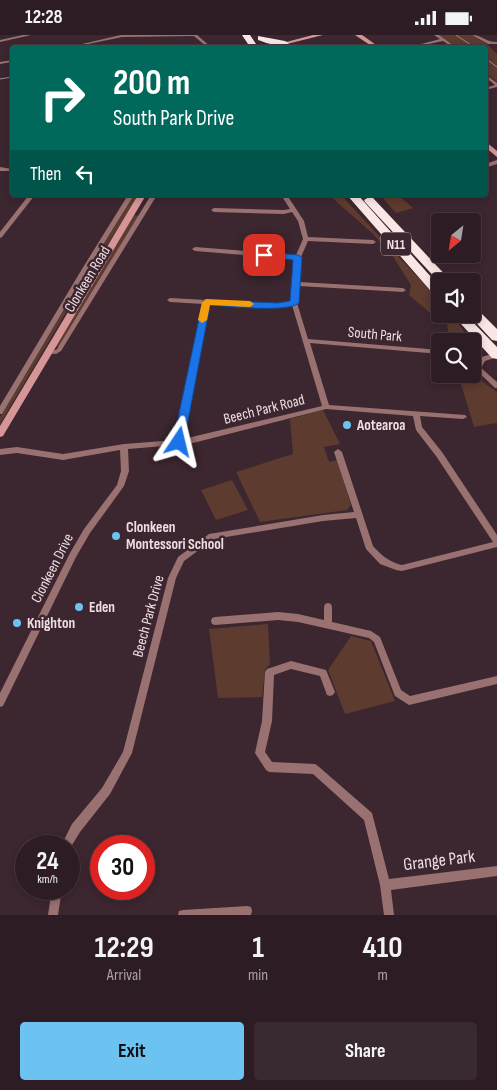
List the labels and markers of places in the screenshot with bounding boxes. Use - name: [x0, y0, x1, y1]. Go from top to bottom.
- pin: [243, 234, 285, 276]
- place label: Aotearoa: [356, 416, 405, 435]
- marker: Aotearoa: [341, 419, 353, 431]
- place label: Clonkeen Montessori School: [126, 518, 224, 554]
- marker: Clonkeen Montessori School: [110, 530, 122, 542]
- place label: Eden: [89, 598, 115, 617]
- marker: Eden: [73, 601, 85, 613]
- place label: Knighton: [27, 614, 75, 633]
- marker: Knighton: [11, 617, 23, 629]

